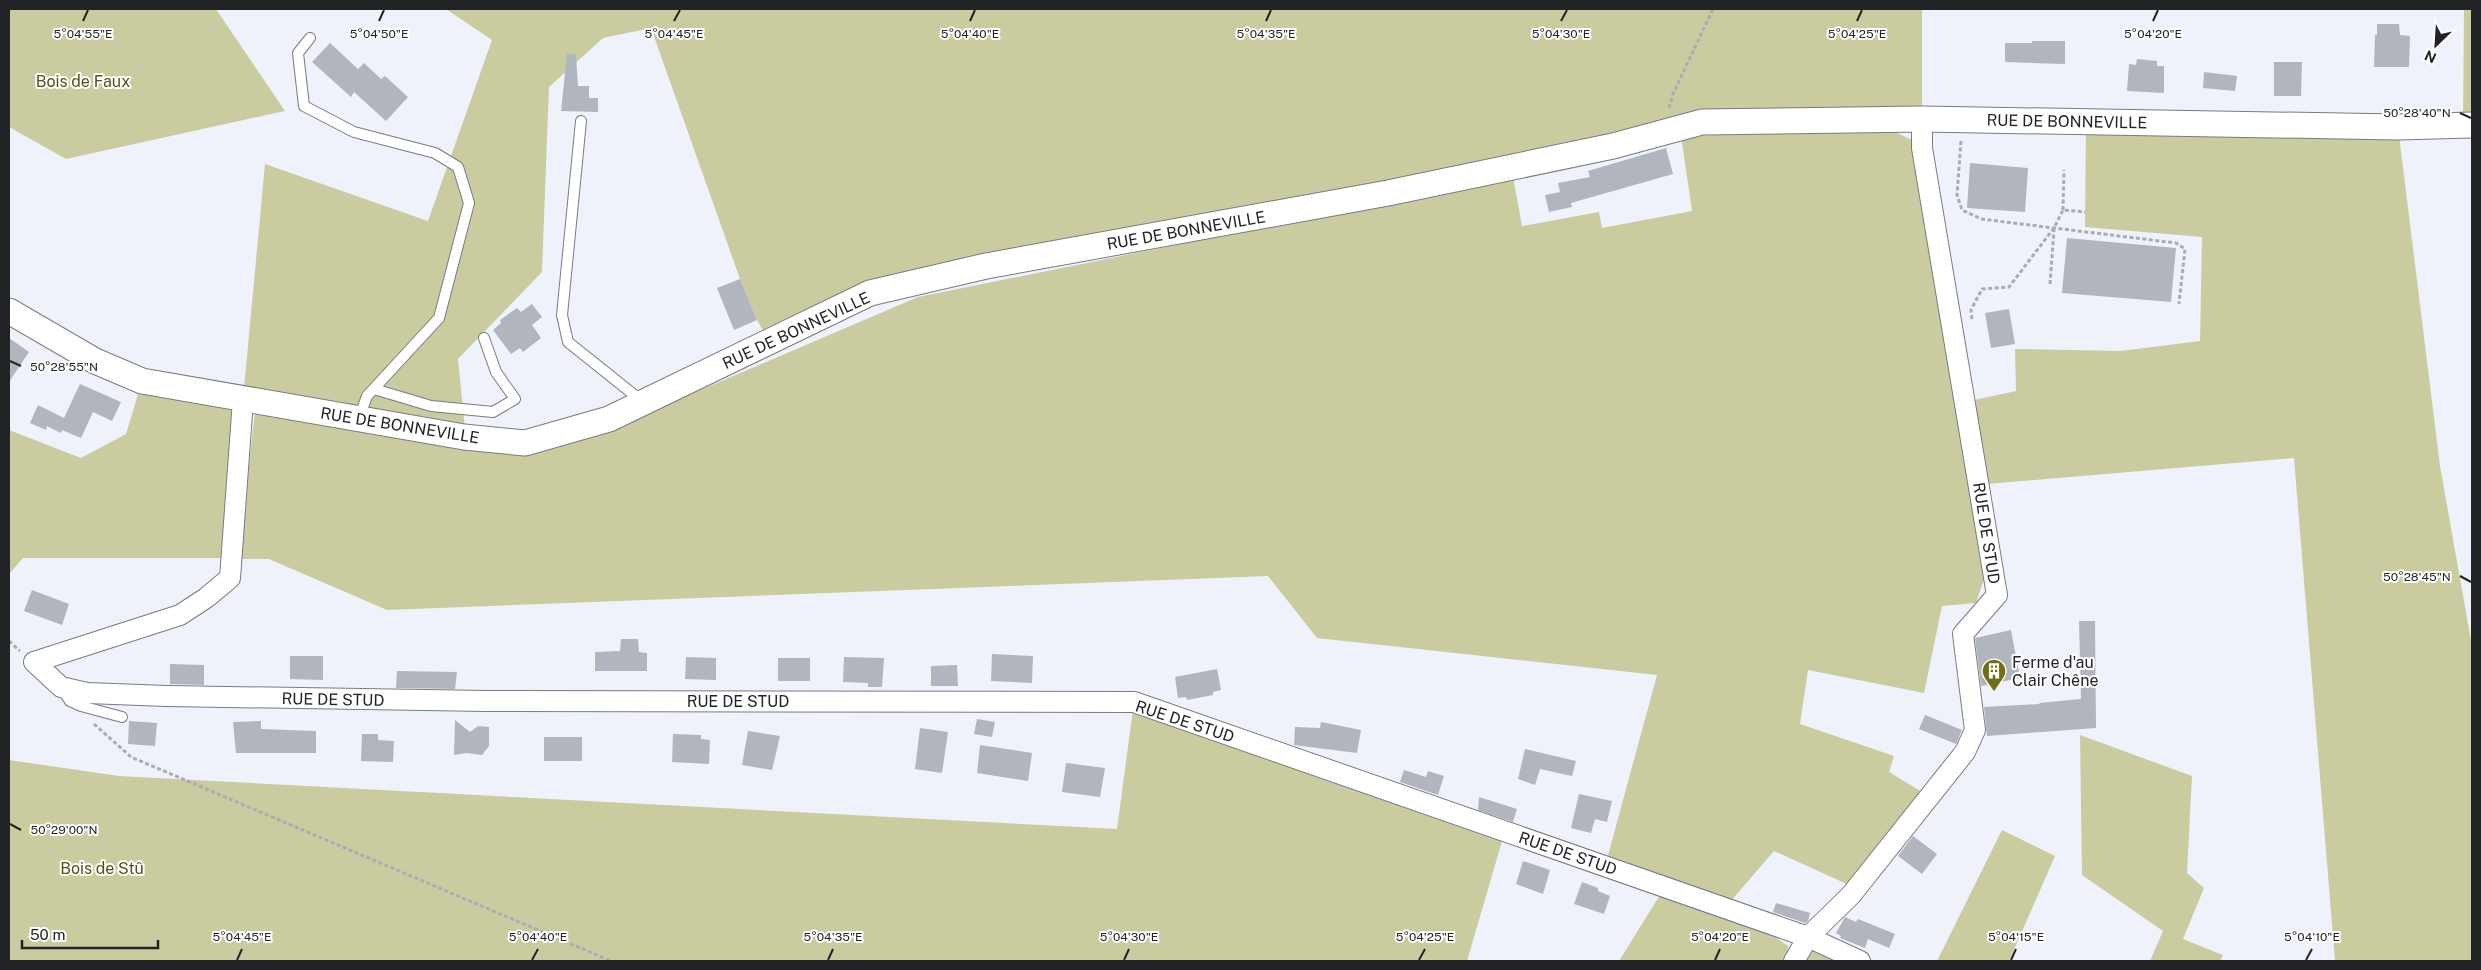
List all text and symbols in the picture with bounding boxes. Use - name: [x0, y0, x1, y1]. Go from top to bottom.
- north arrow: [2411, 20, 2461, 70]
- text: 5°04'55"E: [53, 27, 113, 41]
- text: 5°04'50"E: [350, 27, 408, 41]
- text: 5°04'45"E: [645, 27, 703, 41]
- text: 5°04'40"E: [941, 27, 999, 41]
- text: 5°04'35"E: [1237, 27, 1295, 41]
- text: 5°04'30"E: [1532, 27, 1590, 41]
- text: 5°04'25"E: [1828, 27, 1886, 41]
- text: 5°04'20"E: [2124, 27, 2182, 41]
- text: N: [2422, 47, 2439, 66]
- park label: Bois de Faux: [36, 72, 130, 91]
- text: 50°28'40"N: [2383, 106, 2451, 120]
- street label: RUE DE BONNEVILLE: [1986, 111, 2147, 132]
- street label: RUE DE BONNEVILLE: [1105, 207, 1267, 254]
- street label: RUE DE BONNEVILLE: [719, 288, 873, 373]
- text: 50°28'55"N: [30, 360, 98, 374]
- street label: RUE DE BONNEVILLE: [319, 404, 481, 447]
- street label: RUE DE STUD: [1969, 481, 2004, 585]
- text: 50°28'45"N: [2383, 570, 2451, 584]
- place label: Ferme d'au Clair Chêne: [2012, 653, 2098, 690]
- building icon: Ferme d'au Clair Chêne: [1981, 658, 2007, 692]
- street label: RUE DE STUD: [281, 689, 385, 710]
- street label: RUE DE STUD: [687, 692, 789, 711]
- street label: RUE DE STUD: [1133, 697, 1237, 746]
- text: 50°29'00"N: [31, 823, 97, 837]
- street label: RUE DE STUD: [1516, 828, 1619, 879]
- park label: Bois de Stû: [60, 859, 144, 878]
- scale bar: [22, 918, 159, 950]
- text: 50 m: [30, 926, 65, 943]
- text: 5°04'45"E: [213, 930, 271, 944]
- text: 5°04'40"E: [509, 930, 567, 944]
- text: 5°04'35"E: [804, 930, 862, 944]
- text: 5°04'30"E: [1100, 930, 1158, 944]
- text: 5°04'25"E: [1396, 930, 1454, 944]
- text: 5°04'20"E: [1691, 930, 1749, 944]
- text: 5°04'15"E: [1988, 930, 2044, 944]
- text: 5°04'10"E: [2284, 930, 2340, 944]

